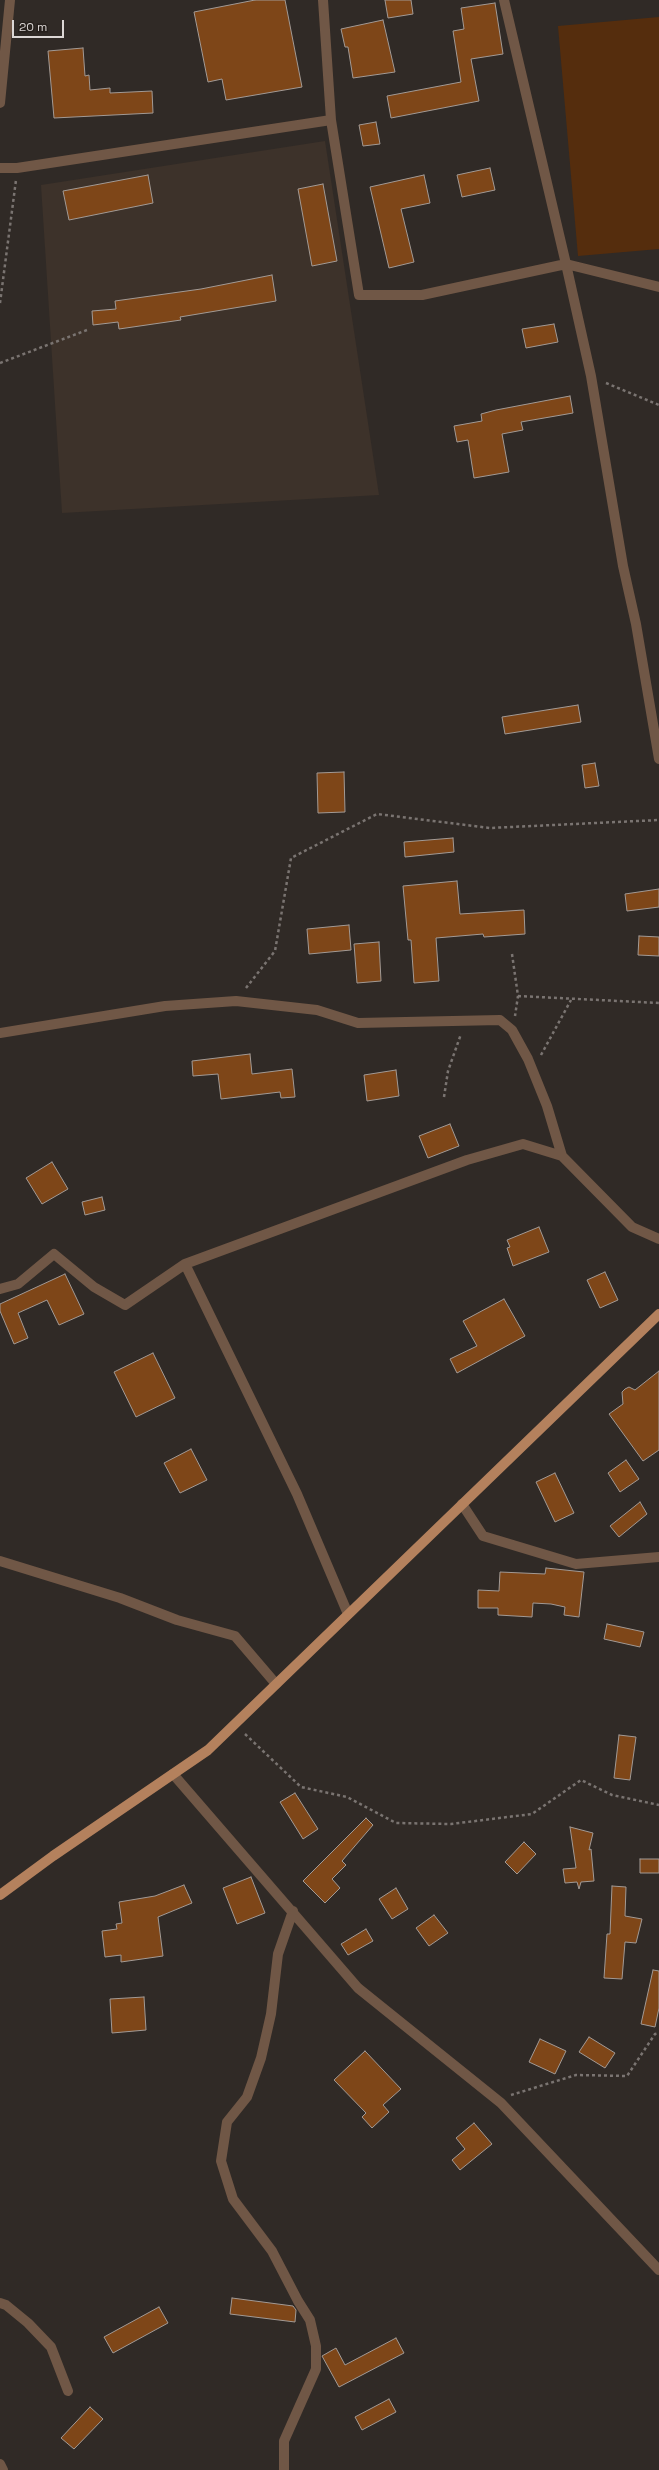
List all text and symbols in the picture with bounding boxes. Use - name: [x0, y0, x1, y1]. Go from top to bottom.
- scale bar: [14, 12, 66, 38]
- text: 20 m: [19, 19, 47, 35]

